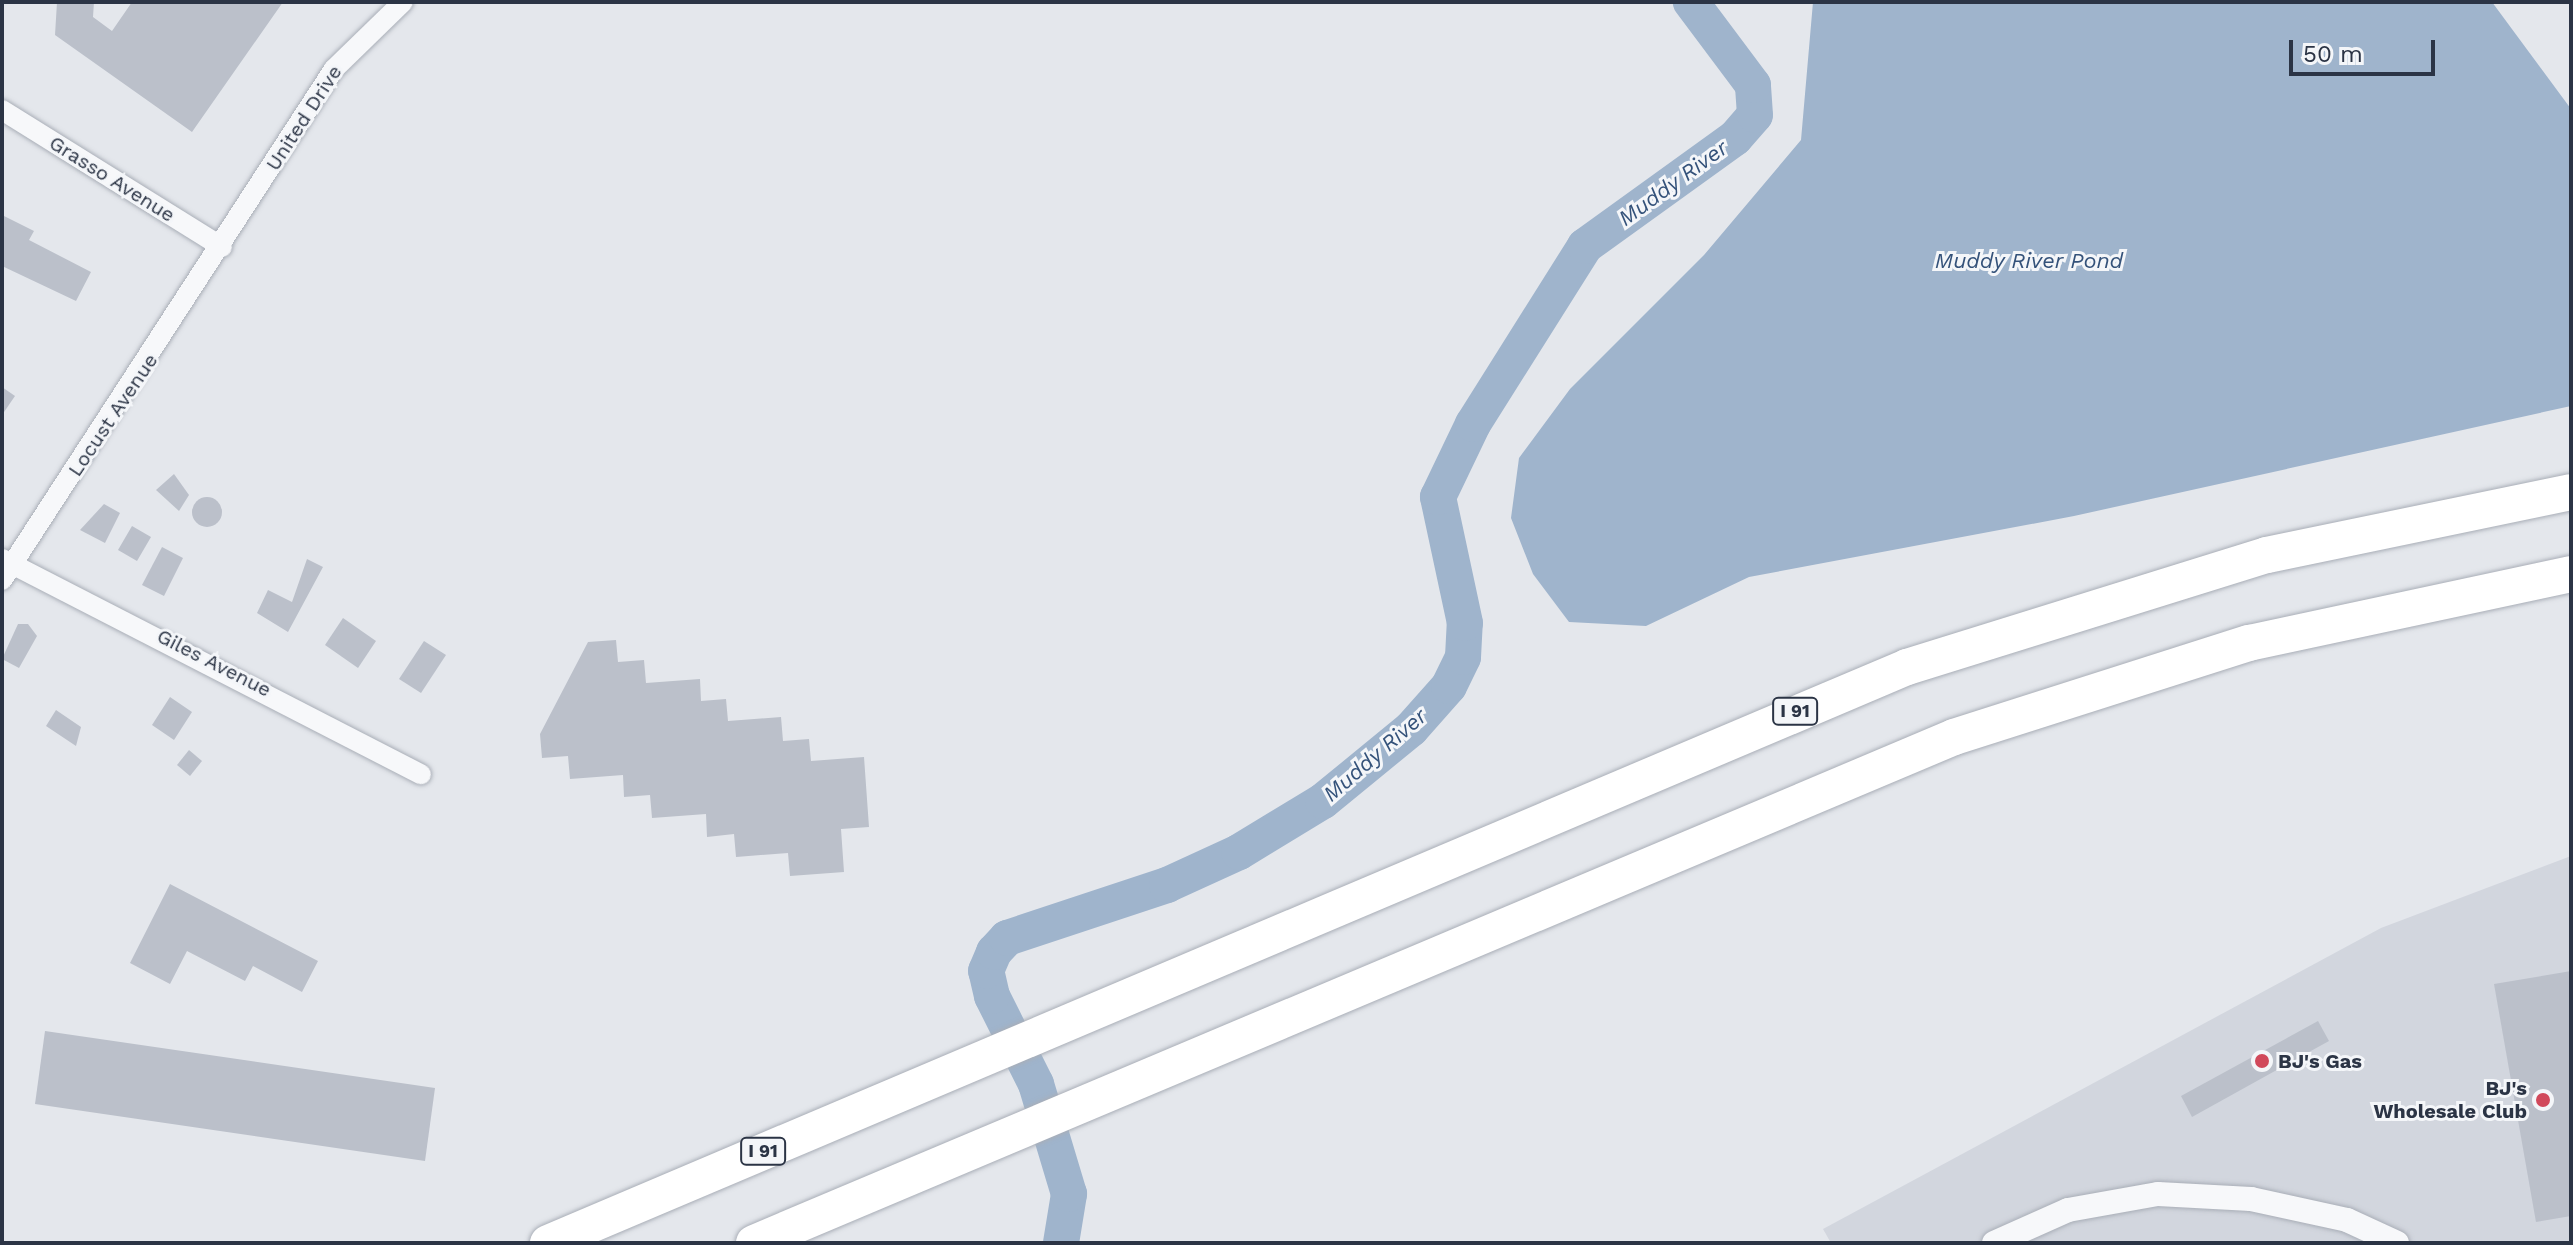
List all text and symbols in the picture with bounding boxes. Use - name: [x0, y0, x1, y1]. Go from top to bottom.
- scale bar: [2293, 24, 2439, 74]
- text: 50 m: [2303, 40, 2363, 68]
- street label: United Drive: [261, 61, 347, 175]
- street label: Grasso Avenue: [44, 131, 180, 227]
- water label: Muddy River: [1613, 134, 1733, 232]
- water label: Muddy River Pond: [1934, 248, 2124, 274]
- street label: Locust Avenue: [63, 349, 163, 481]
- street label: Giles Avenue: [153, 624, 275, 702]
- road number: I 91: [1771, 697, 1819, 725]
- water label: Muddy River: [1318, 703, 1432, 807]
- place label: BJ's Gas: [2278, 1049, 2362, 1073]
- marker: BJ's Gas: [2253, 1052, 2271, 1070]
- place label: BJ's Wholesale Club: [2373, 1076, 2527, 1123]
- marker: BJ's Wholesale Club: [2534, 1091, 2552, 1109]
- road number: I 91: [739, 1137, 787, 1165]

